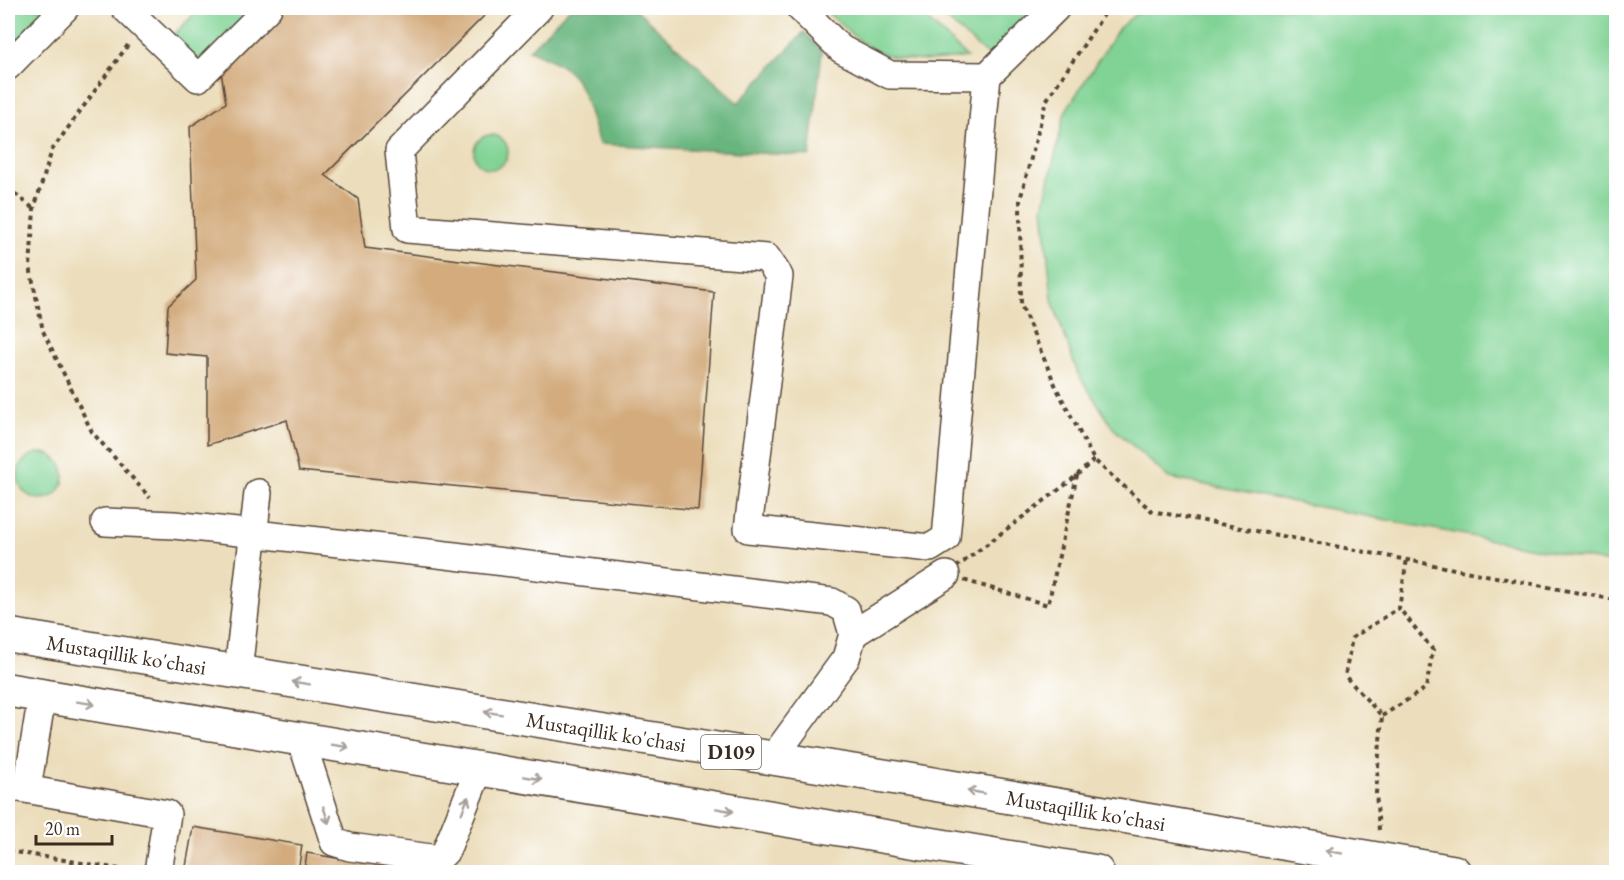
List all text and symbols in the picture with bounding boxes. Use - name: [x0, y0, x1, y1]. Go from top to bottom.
- street label: Mustaqillik ko'chasi: [45, 628, 208, 680]
- one-way arrow: [292, 677, 311, 688]
- one-way arrow: [76, 697, 95, 708]
- street label: Mustaqillik ko'chasi: [524, 705, 688, 757]
- one-way arrow: [484, 708, 504, 719]
- road number: D109: [701, 735, 761, 769]
- one-way arrow: [330, 740, 350, 751]
- one-way arrow: [522, 772, 542, 783]
- street label: Mustaqillik ko'chasi: [1004, 783, 1168, 837]
- one-way arrow: [967, 786, 987, 797]
- one-way arrow: [460, 796, 471, 815]
- one-way arrow: [321, 805, 332, 824]
- one-way arrow: [715, 805, 734, 816]
- scale bar: [36, 808, 112, 846]
- text: 20 m: [45, 817, 80, 840]
- one-way arrow: [1325, 846, 1344, 857]

